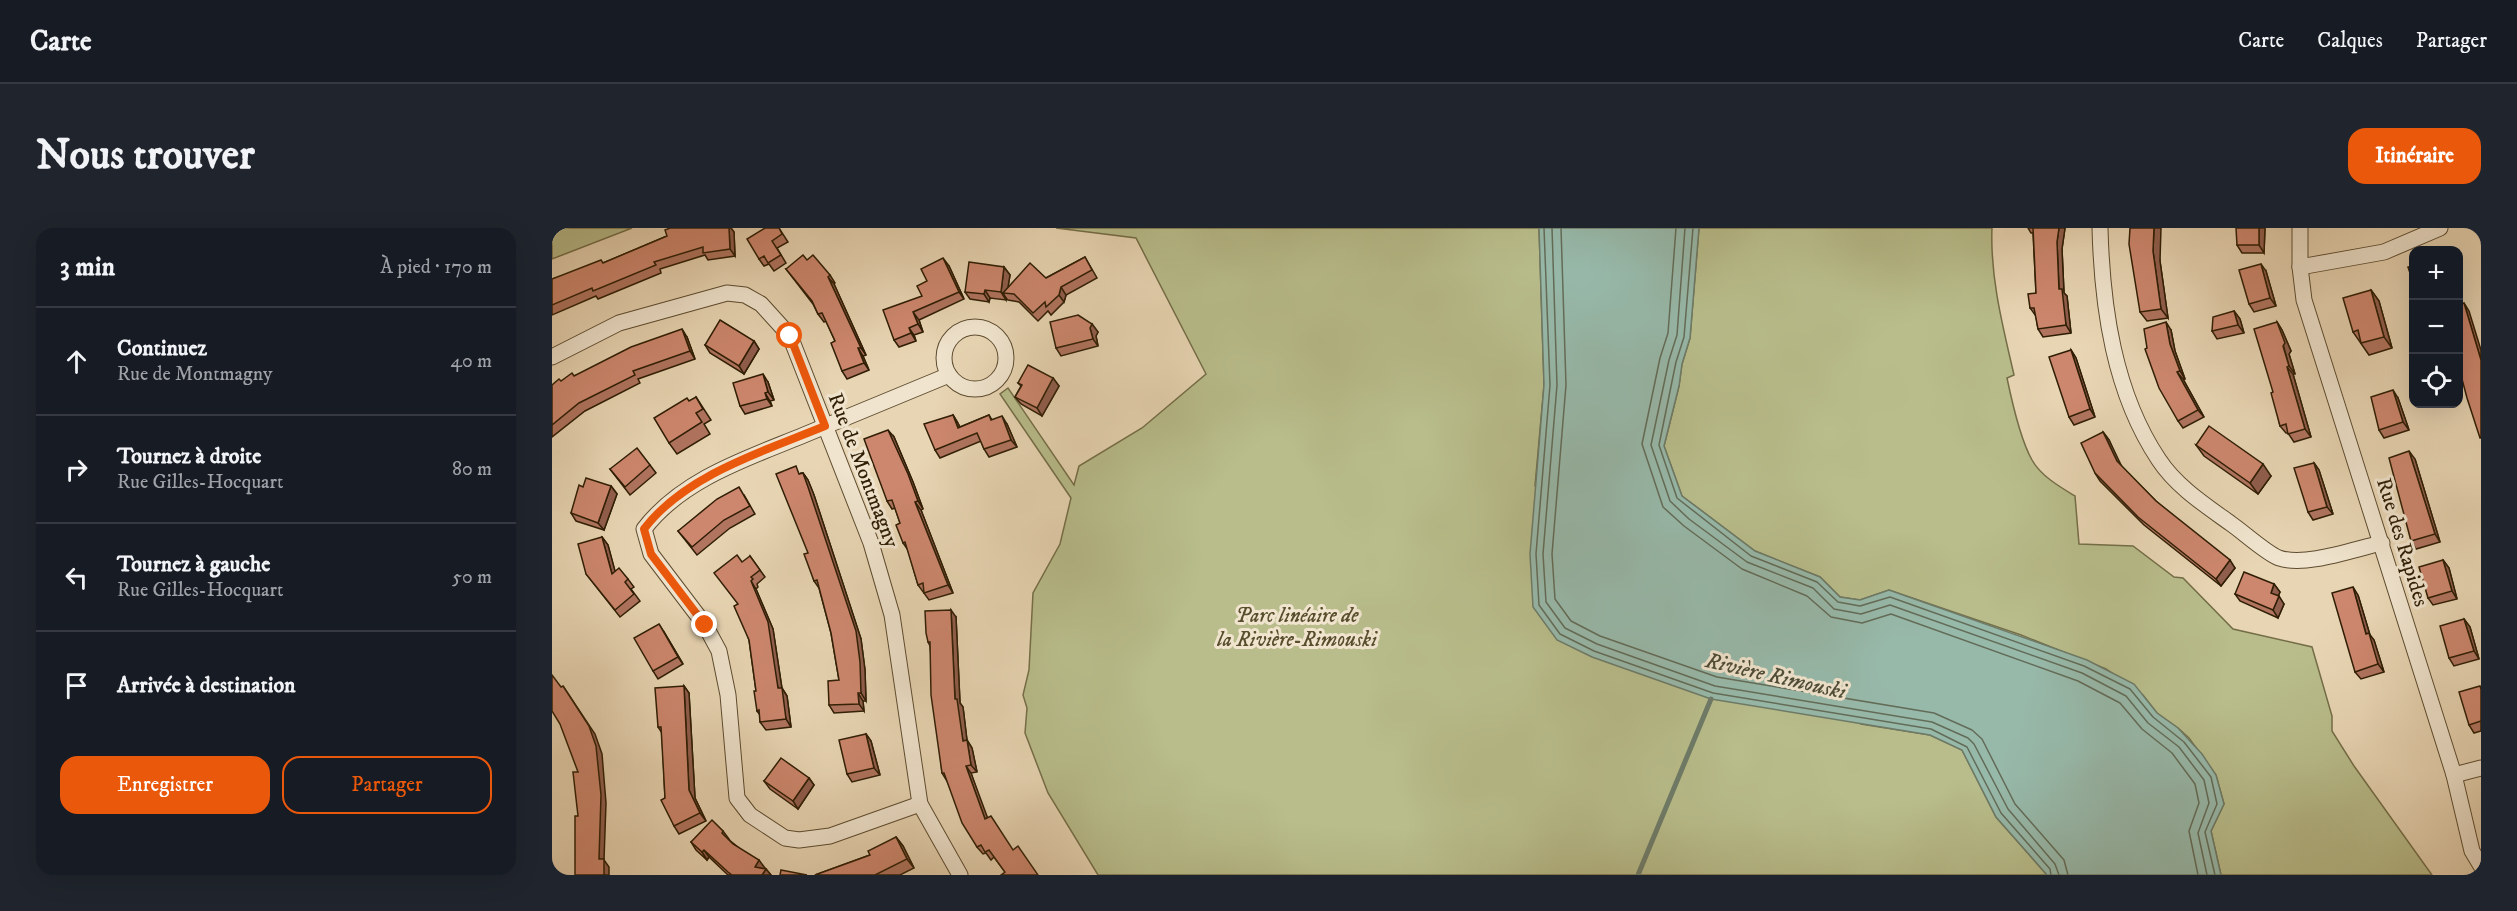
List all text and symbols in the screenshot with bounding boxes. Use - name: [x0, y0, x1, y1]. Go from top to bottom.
- text: Carte: [30, 24, 92, 59]
- text: Carte: [2238, 28, 2284, 54]
- text: Calques: [2317, 28, 2383, 54]
- text: Partager: [2416, 28, 2487, 54]
- button: Itinéraire: [2348, 128, 2481, 184]
- text: Nous trouver: [36, 130, 255, 182]
- map controls: [2409, 246, 2463, 408]
- button: +: [2409, 246, 2463, 300]
- text: 3 min: [60, 251, 115, 284]
- text: À pied · 170 m: [380, 255, 492, 280]
- button: −: [2409, 300, 2463, 354]
- route start: [776, 322, 802, 348]
- text: Continuez: [117, 335, 207, 362]
- icon: ahead: [60, 345, 93, 378]
- text: 40 m: [450, 349, 492, 374]
- button: locate: [2409, 354, 2463, 408]
- text: Rue de Montmagny: [117, 362, 273, 387]
- street label: Rue de Montmagny: [822, 389, 905, 552]
- text: Tournez à droite: [117, 443, 261, 470]
- icon: right: [60, 453, 93, 486]
- text: 80 m: [452, 457, 492, 482]
- text: Rue Gilles-Hocquart: [117, 470, 283, 495]
- street label: Rue des Rapides: [2370, 475, 2434, 610]
- text: Tournez à gauche: [117, 551, 270, 578]
- icon: left: [60, 561, 93, 594]
- text: 50 m: [452, 565, 492, 590]
- text: Rue Gilles-Hocquart: [117, 578, 283, 603]
- park label: Parc linéaire de la Rivière-Rimouski: [1216, 603, 1378, 653]
- route end: [691, 611, 717, 637]
- water label: Rivière Rimouski: [1702, 647, 1850, 706]
- icon: arrive: [60, 669, 93, 702]
- text: Arrivée à destination: [117, 672, 296, 699]
- button: Enregistrer: [60, 756, 270, 814]
- button: Partager: [282, 756, 492, 814]

